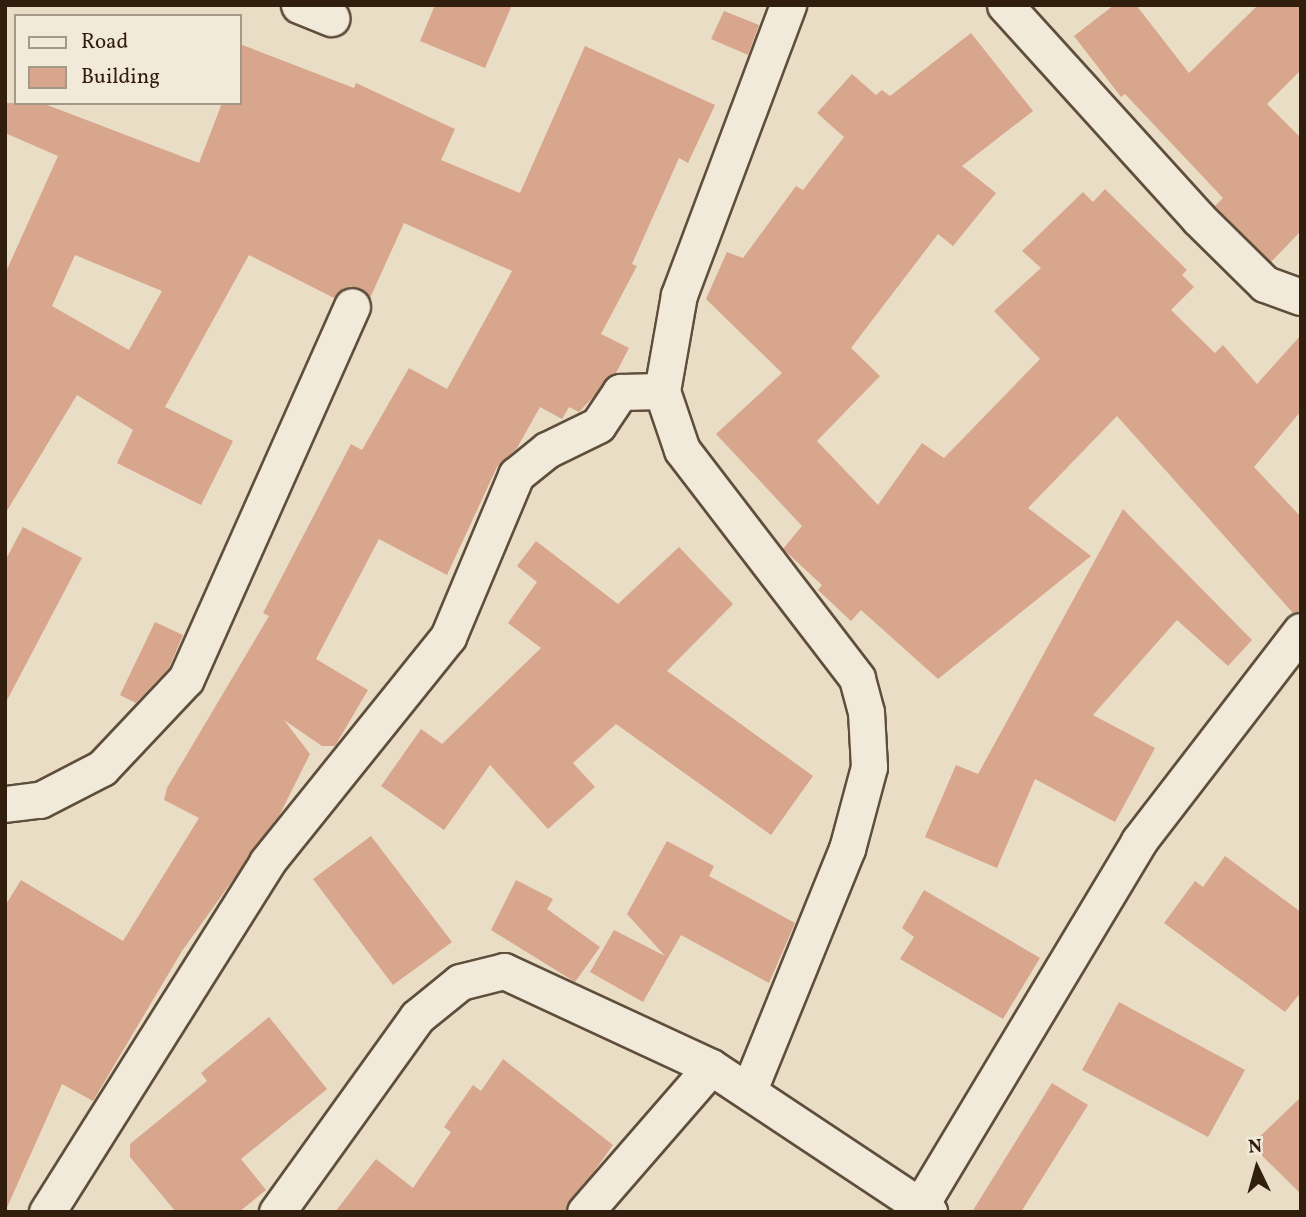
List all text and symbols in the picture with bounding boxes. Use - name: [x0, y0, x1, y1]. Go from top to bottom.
- legend: [14, 14, 242, 105]
- text: Road: [81, 28, 128, 57]
- text: Building: [81, 63, 160, 92]
- north arrow: [1222, 1133, 1292, 1203]
- text: N: [1247, 1134, 1263, 1161]

